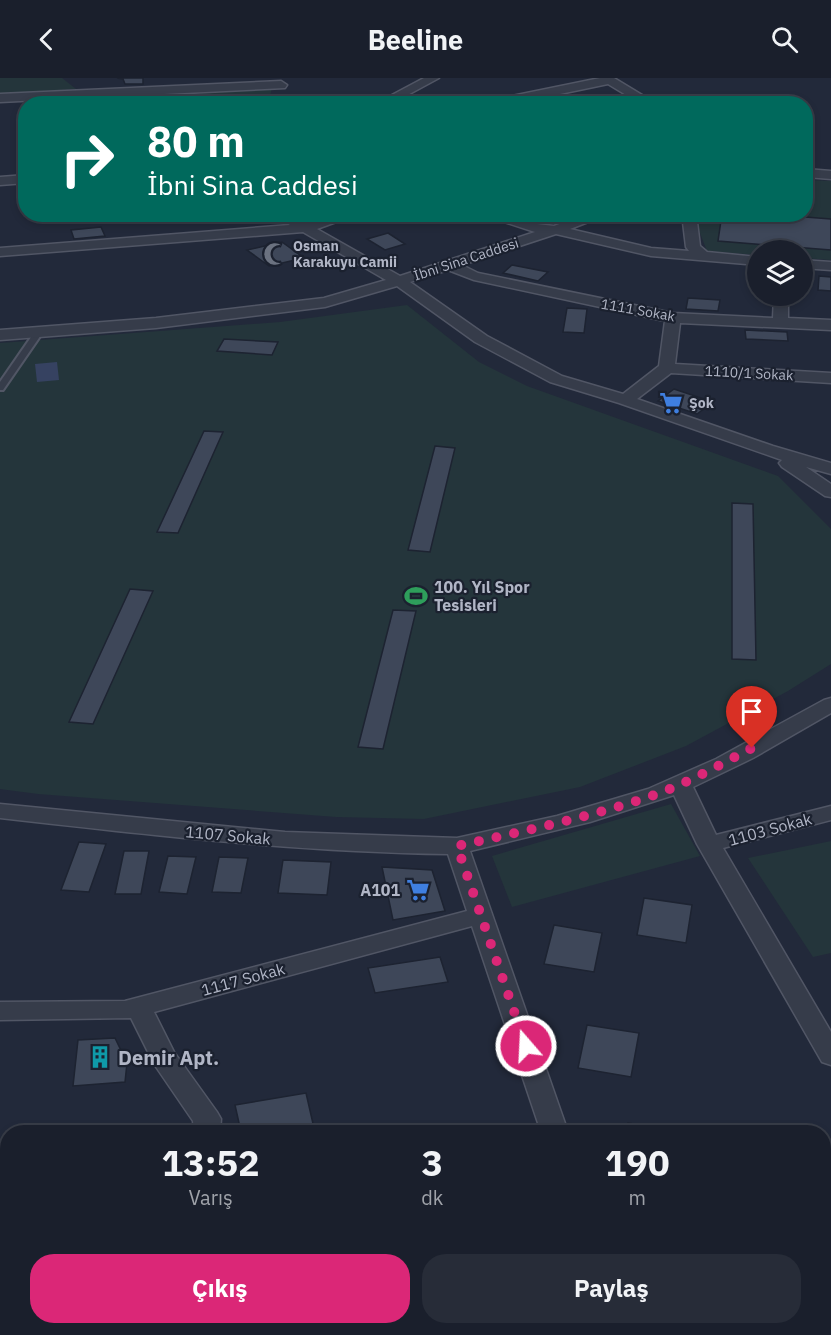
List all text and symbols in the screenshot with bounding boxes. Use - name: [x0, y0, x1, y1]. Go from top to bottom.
- text: Beeline: [368, 22, 463, 57]
- icon: back: [30, 23, 63, 56]
- icon: search: [768, 23, 801, 56]
- text: 80 m: [147, 114, 245, 169]
- icon: right: [48, 120, 126, 198]
- text: İbni Sina Caddesi: [147, 167, 358, 202]
- street label: İbni Sina Caddesi: [411, 234, 521, 284]
- place label: Osman Karakuyu Camii: [293, 237, 397, 271]
- map controls: [747, 240, 813, 306]
- button: layers: [747, 240, 813, 306]
- mosque icon: Osman Karakuyu Camii: [262, 241, 288, 267]
- street label: 1111 Sokak: [599, 295, 677, 325]
- street label: 1110/1 Sokak: [704, 362, 794, 384]
- supermarket icon: Şok: [658, 390, 684, 416]
- place label: Şok: [689, 394, 715, 412]
- place label: 100. Yıl Spor Tesisleri: [434, 577, 530, 615]
- sports icon: 100. Yıl Spor Tesisleri: [403, 583, 429, 609]
- pin: [726, 686, 777, 748]
- icon: arrive: [735, 695, 768, 728]
- street label: 1103 Sokak: [726, 808, 815, 850]
- street label: 1107 Sokak: [184, 821, 272, 849]
- supermarket icon: A101: [405, 877, 431, 903]
- place label: A101: [360, 880, 400, 900]
- street label: 1117 Sokak: [199, 958, 288, 1000]
- position arrow: [494, 1014, 558, 1078]
- building icon: Demir Apt.: [87, 1044, 113, 1070]
- place label: Demir Apt.: [118, 1044, 219, 1071]
- text: 13:52: [161, 1139, 260, 1186]
- text: 3: [421, 1139, 443, 1186]
- text: 190: [605, 1139, 670, 1186]
- text: Varış: [188, 1184, 233, 1211]
- text: dk: [421, 1184, 443, 1211]
- text: m: [628, 1184, 646, 1211]
- button: Çıkış: [30, 1254, 410, 1323]
- button: Paylaş: [422, 1254, 801, 1323]

